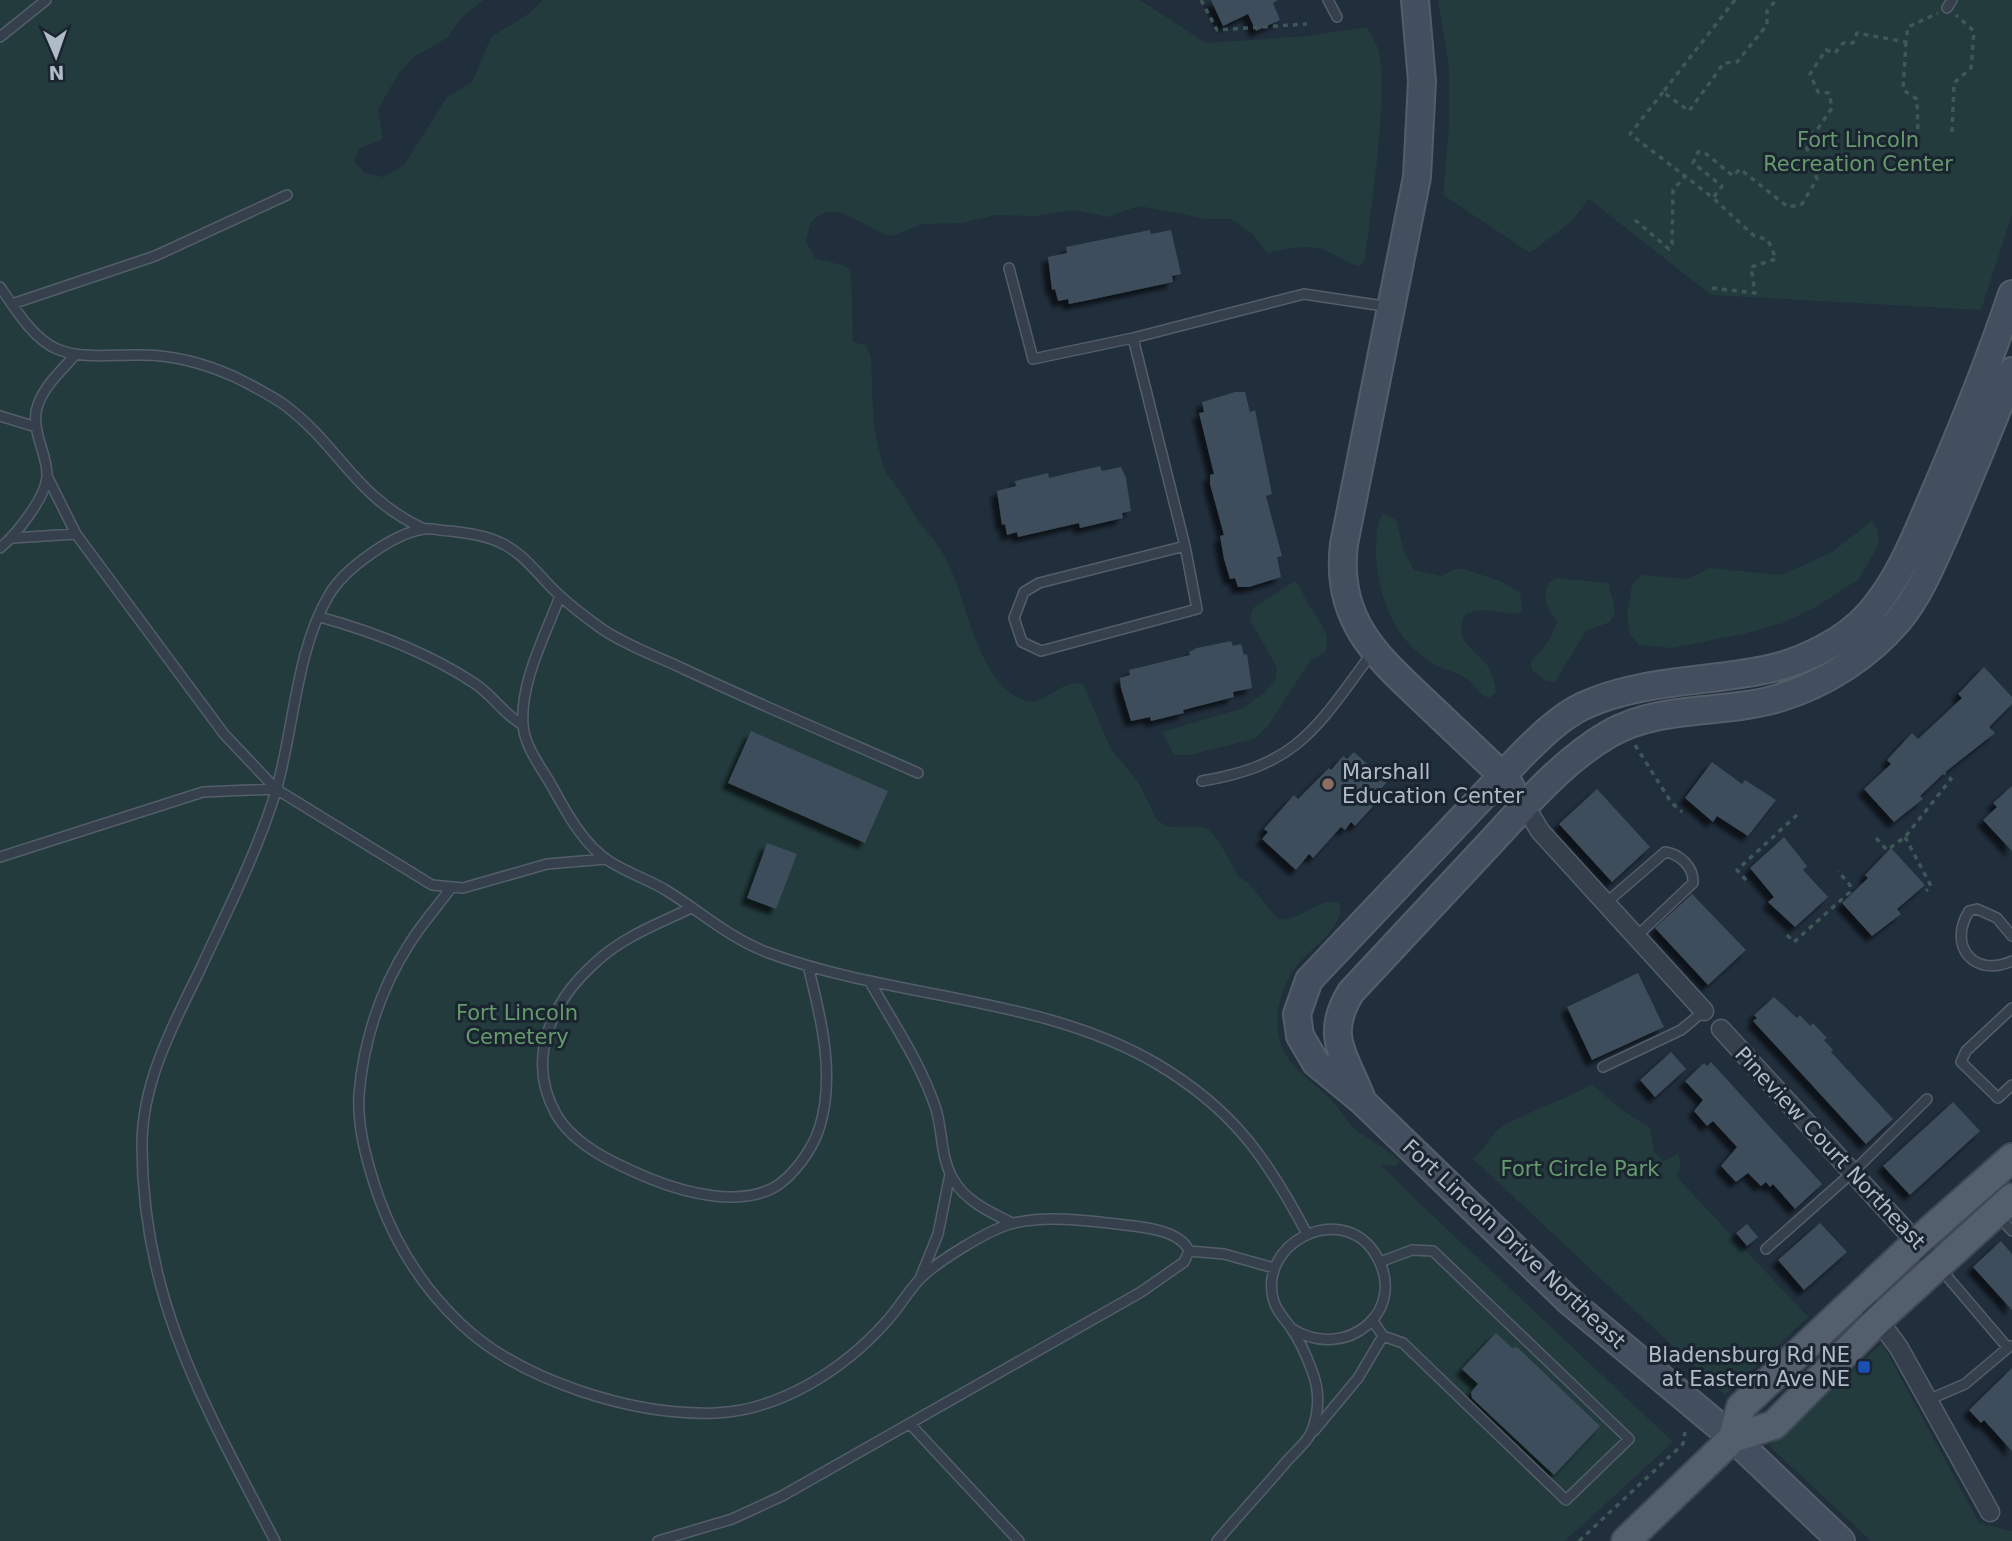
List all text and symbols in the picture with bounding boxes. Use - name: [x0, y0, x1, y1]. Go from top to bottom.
- north arrow: [21, 21, 91, 91]
- text: N: [48, 62, 65, 84]
- park label: Fort Lincoln Recreation Center: [1763, 128, 1953, 176]
- place label: Marshall Education Center: [1342, 760, 1524, 808]
- marker: Marshall Education Center: [1320, 776, 1336, 792]
- park label: Fort Lincoln Cemetery: [456, 1001, 578, 1049]
- street label: Pineview Court Northeast: [1730, 1042, 1930, 1254]
- street label: Fort Lincoln Drive Northeast: [1398, 1135, 1630, 1353]
- park label: Fort Circle Park: [1501, 1157, 1660, 1181]
- place label: Bladensburg Rd NE at Eastern Ave NE: [1648, 1343, 1850, 1391]
- marker: Bladensburg Rd NE at Eastern Ave NE: [1856, 1359, 1872, 1375]

